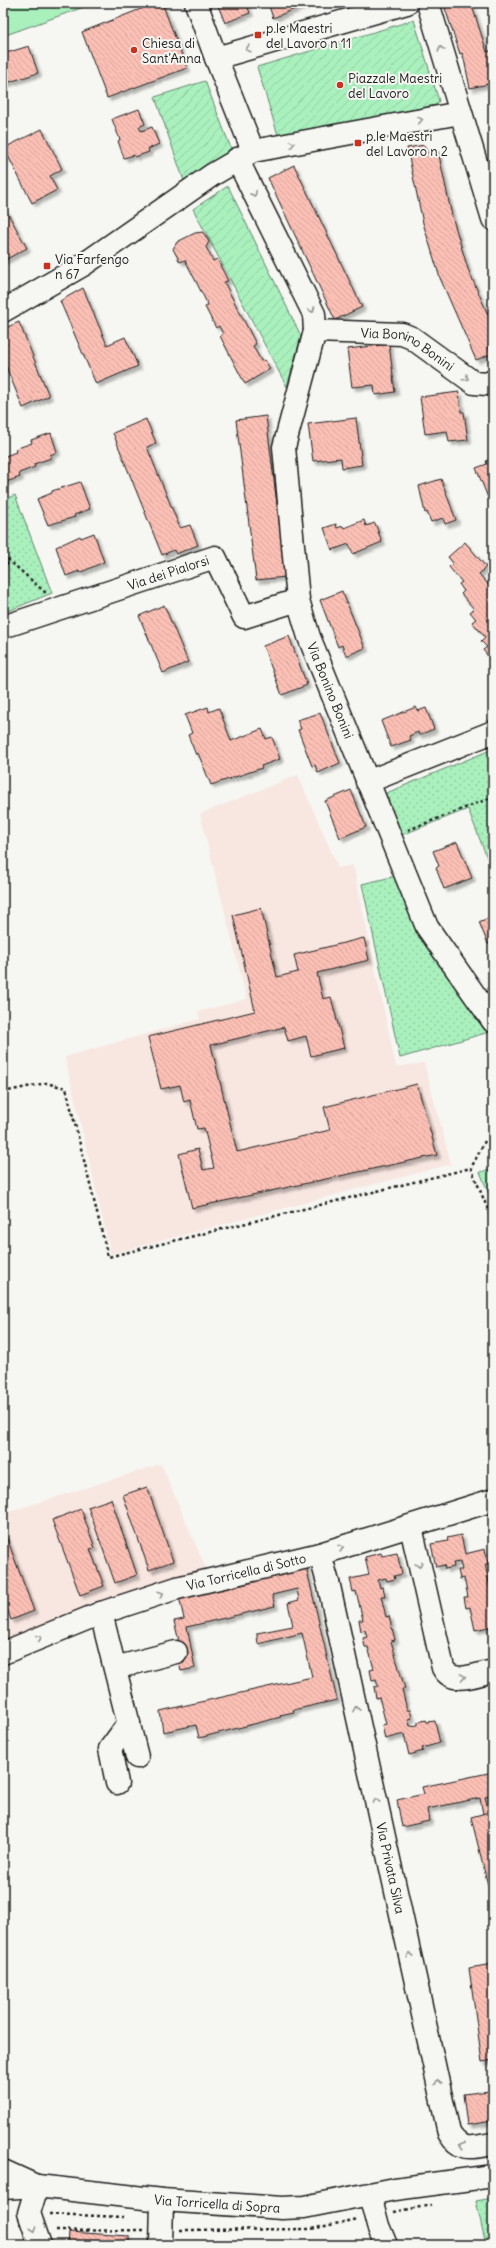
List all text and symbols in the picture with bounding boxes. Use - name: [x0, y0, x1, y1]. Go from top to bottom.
- place label: p.le Maestri del Lavoro n 11: [266, 20, 351, 52]
- marker: p.le Maestri del Lavoro n 11: [253, 30, 263, 40]
- place label: Chiesa di Sant'Anna: [142, 35, 201, 67]
- one-way arrow: [245, 44, 252, 53]
- marker: Chiesa di Sant'Anna: [129, 45, 139, 55]
- one-way arrow: [437, 46, 446, 53]
- place label: Piazzale Maestri del Lavoro: [348, 70, 442, 102]
- marker: Piazzale Maestri del Lavoro: [335, 80, 345, 90]
- one-way arrow: [417, 117, 423, 125]
- place label: p.le Maestri del Lavoro n 2: [366, 128, 448, 160]
- marker: p.le Maestri del Lavoro n 2: [353, 138, 363, 148]
- one-way arrow: [289, 140, 295, 148]
- one-way arrow: [249, 189, 257, 197]
- place label: Via Farfengo n 67: [55, 251, 129, 283]
- marker: Via Farfengo n 67: [42, 261, 52, 271]
- one-way arrow: [307, 307, 315, 314]
- street label: Via Bonino Bonini: [360, 325, 458, 375]
- one-way arrow: [462, 373, 469, 380]
- street label: Via dei Pialorsi: [125, 552, 211, 594]
- street label: Via Bonino Bonini: [303, 640, 357, 741]
- one-way arrow: [337, 1544, 344, 1553]
- street label: Via Torricella di Sotto: [185, 1550, 308, 1594]
- one-way arrow: [415, 1562, 423, 1568]
- one-way arrow: [157, 1590, 164, 1598]
- one-way arrow: [36, 1635, 43, 1643]
- one-way arrow: [460, 1673, 466, 1682]
- one-way arrow: [352, 1706, 360, 1712]
- one-way arrow: [372, 1798, 380, 1804]
- street label: Via Privata Silva: [372, 1821, 409, 1915]
- one-way arrow: [406, 1952, 414, 1959]
- one-way arrow: [434, 2079, 442, 2085]
- one-way arrow: [458, 2142, 465, 2150]
- street label: Via Torricella di Sopra: [153, 2191, 281, 2217]
- one-way arrow: [30, 2225, 38, 2232]

